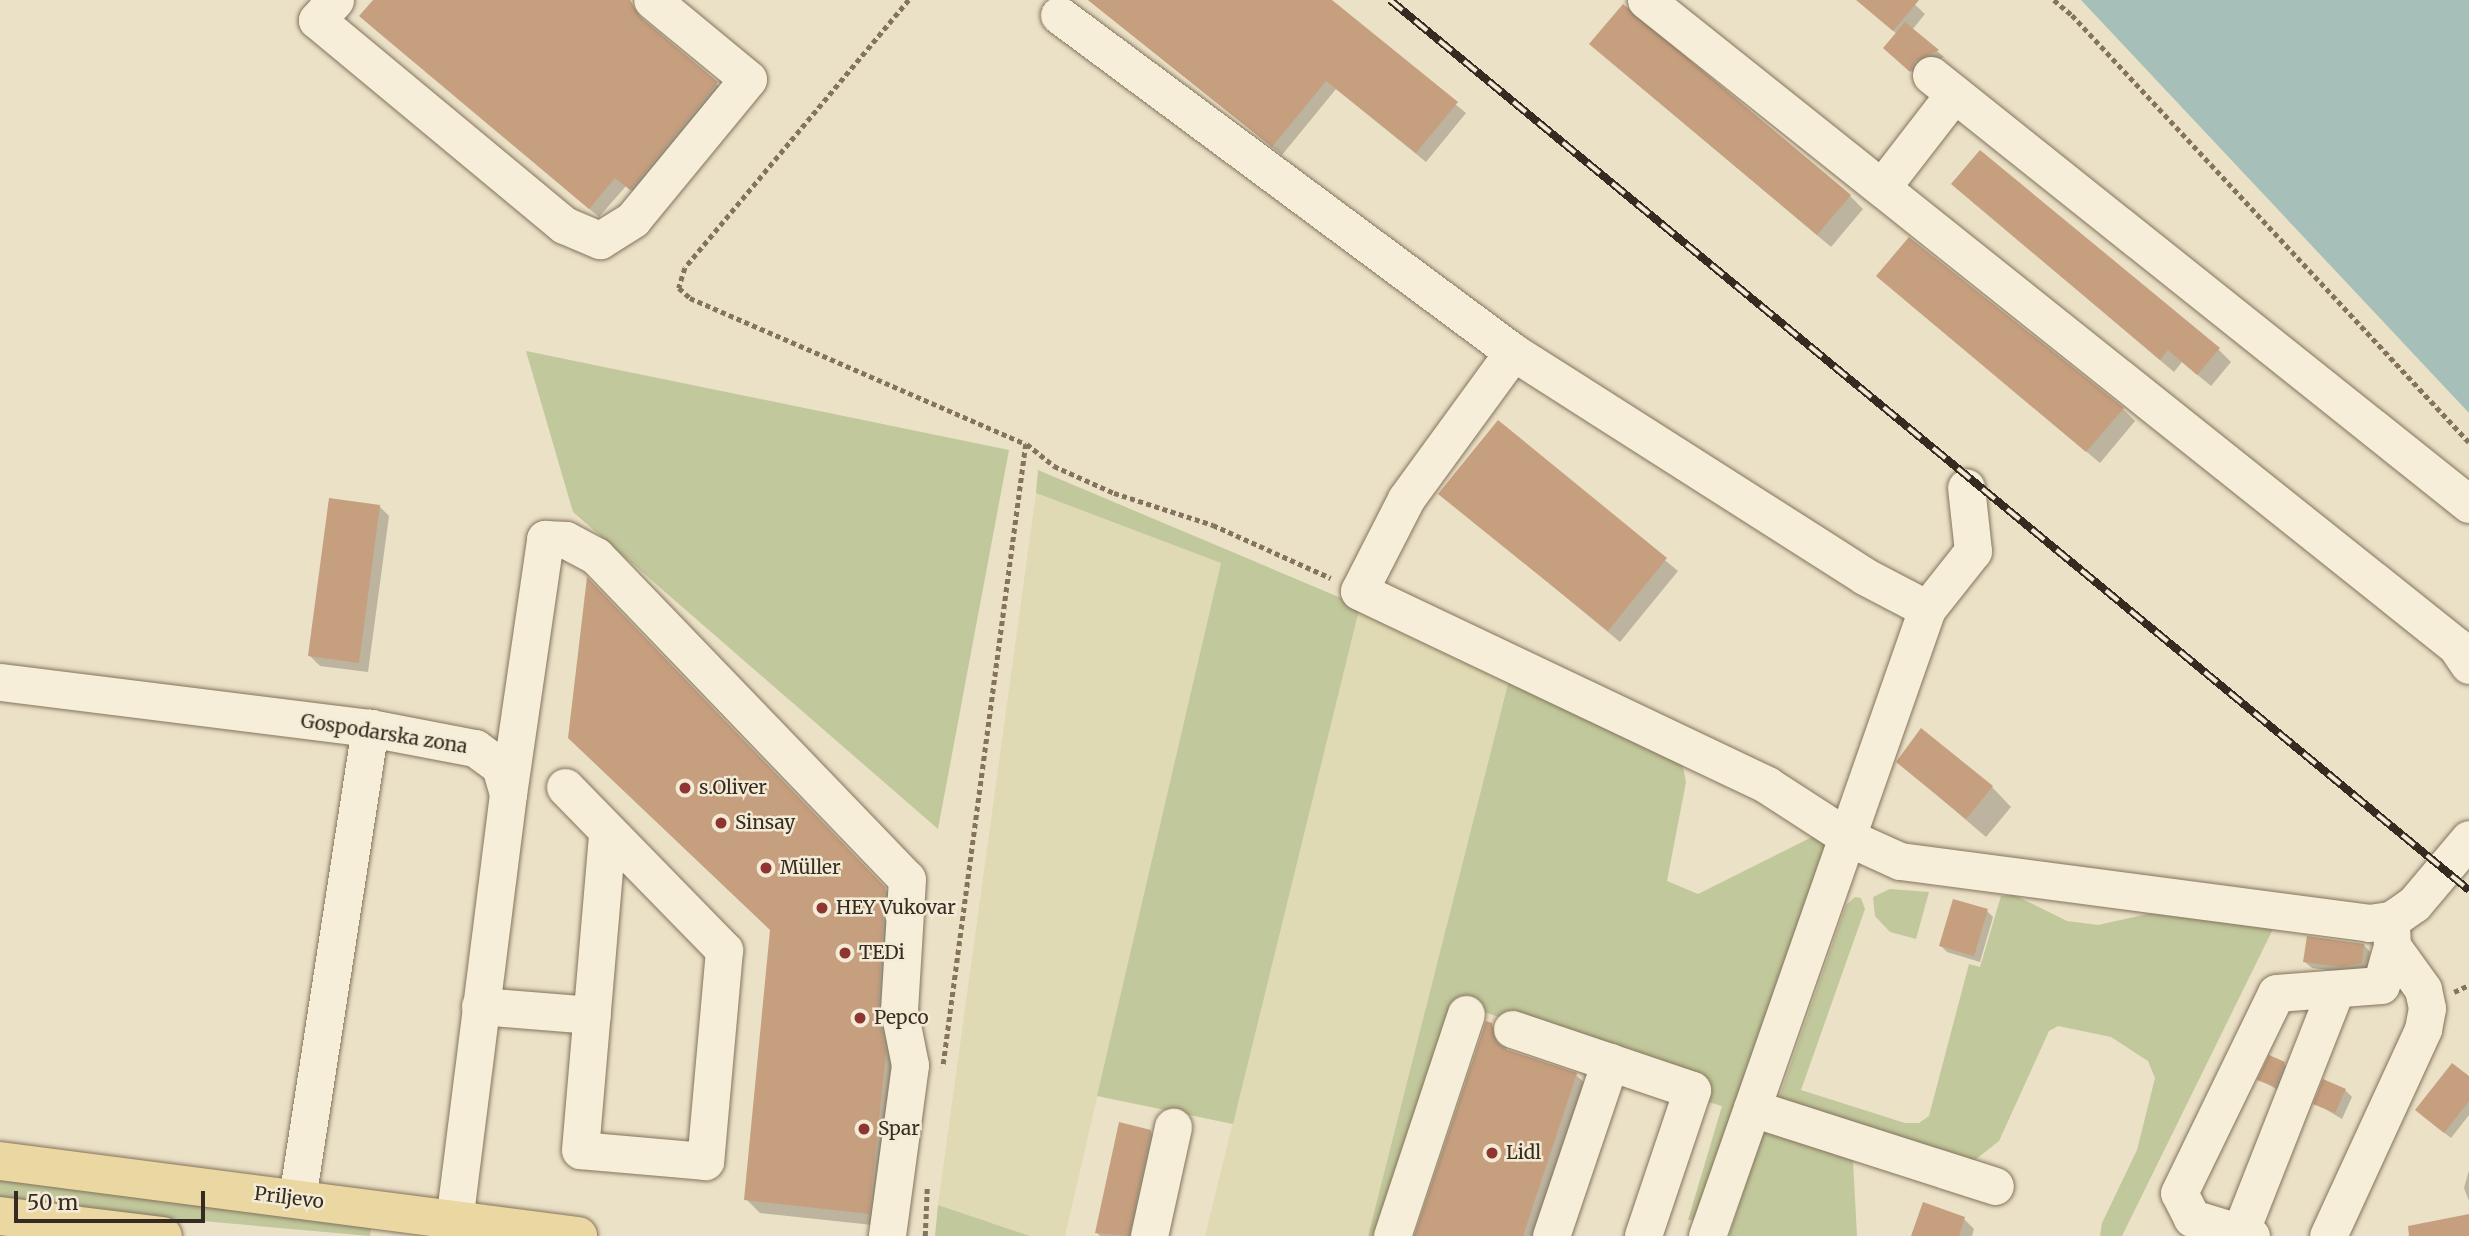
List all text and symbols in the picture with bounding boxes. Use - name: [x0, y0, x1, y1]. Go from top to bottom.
- street label: Gospodarska zona: [299, 710, 469, 758]
- place label: s.Oliver: [699, 777, 767, 799]
- marker: s.Oliver: [677, 780, 693, 796]
- place label: Sinsay: [735, 812, 795, 834]
- marker: Sinsay: [713, 815, 729, 831]
- place label: Müller: [780, 857, 840, 879]
- marker: Müller: [758, 860, 774, 876]
- place label: HEY Vukovar: [836, 897, 956, 919]
- marker: HEY Vukovar: [814, 900, 830, 916]
- place label: TEDi: [859, 942, 905, 964]
- marker: TEDi: [837, 945, 853, 961]
- place label: Pepco: [874, 1007, 928, 1029]
- marker: Pepco: [852, 1010, 868, 1026]
- place label: Spar: [878, 1118, 920, 1140]
- marker: Spar: [856, 1121, 872, 1137]
- place label: Lidl: [1506, 1142, 1541, 1164]
- marker: Lidl: [1484, 1145, 1500, 1161]
- scale bar: [18, 1176, 208, 1220]
- street label: Priljevo: [253, 1182, 325, 1214]
- text: 50 m: [27, 1189, 78, 1216]

